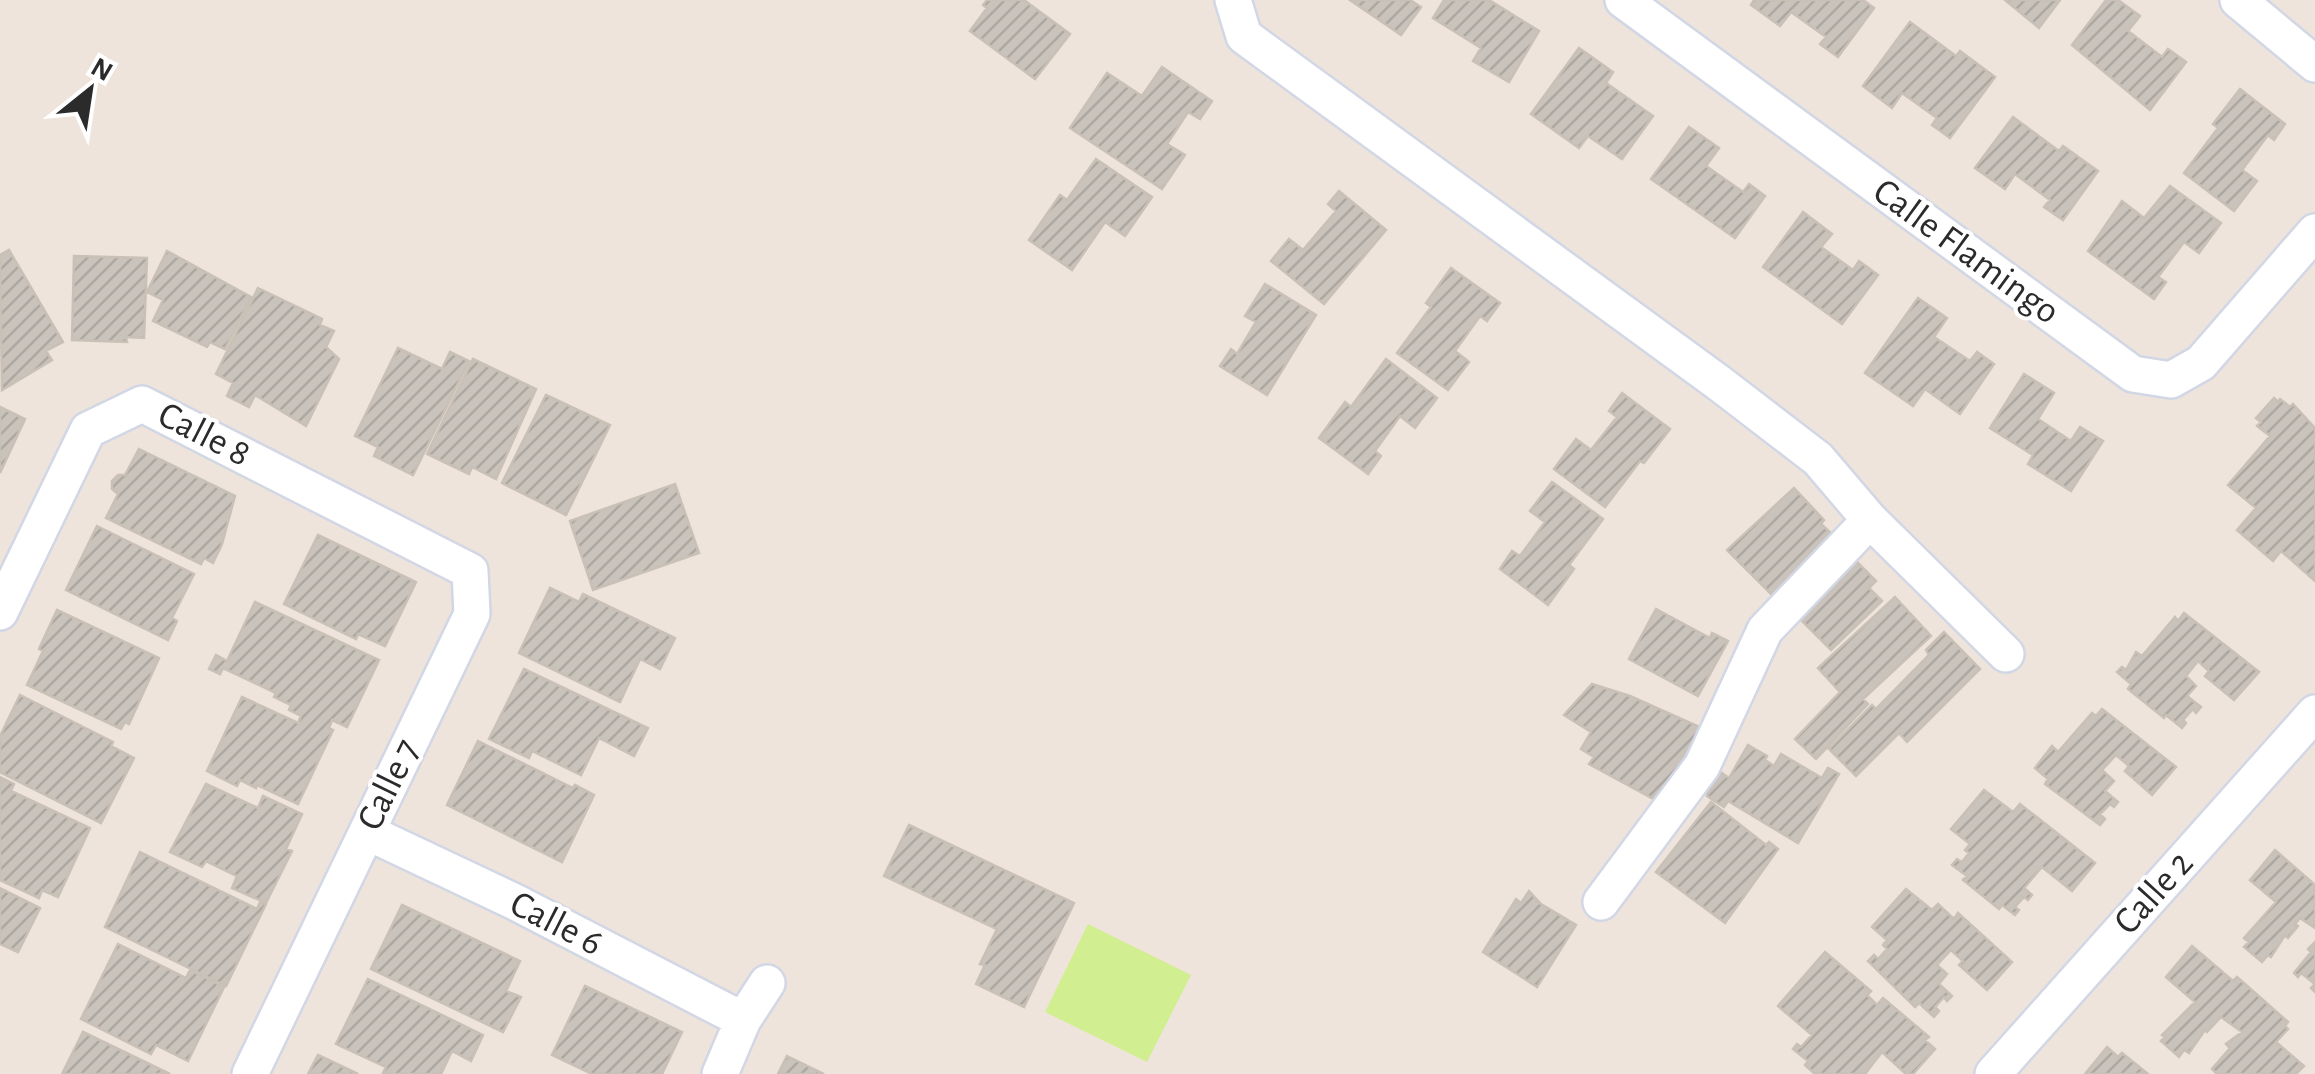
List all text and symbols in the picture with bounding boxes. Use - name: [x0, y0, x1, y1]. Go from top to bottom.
- north arrow: [40, 40, 140, 140]
- text: N: [86, 53, 117, 87]
- street label: Calle Flamingo: [1866, 172, 2066, 332]
- street label: Calle 8: [152, 396, 256, 474]
- street label: Calle 7: [351, 734, 427, 836]
- street label: Calle 2: [2107, 844, 2201, 942]
- street label: Calle 6: [504, 885, 608, 963]

